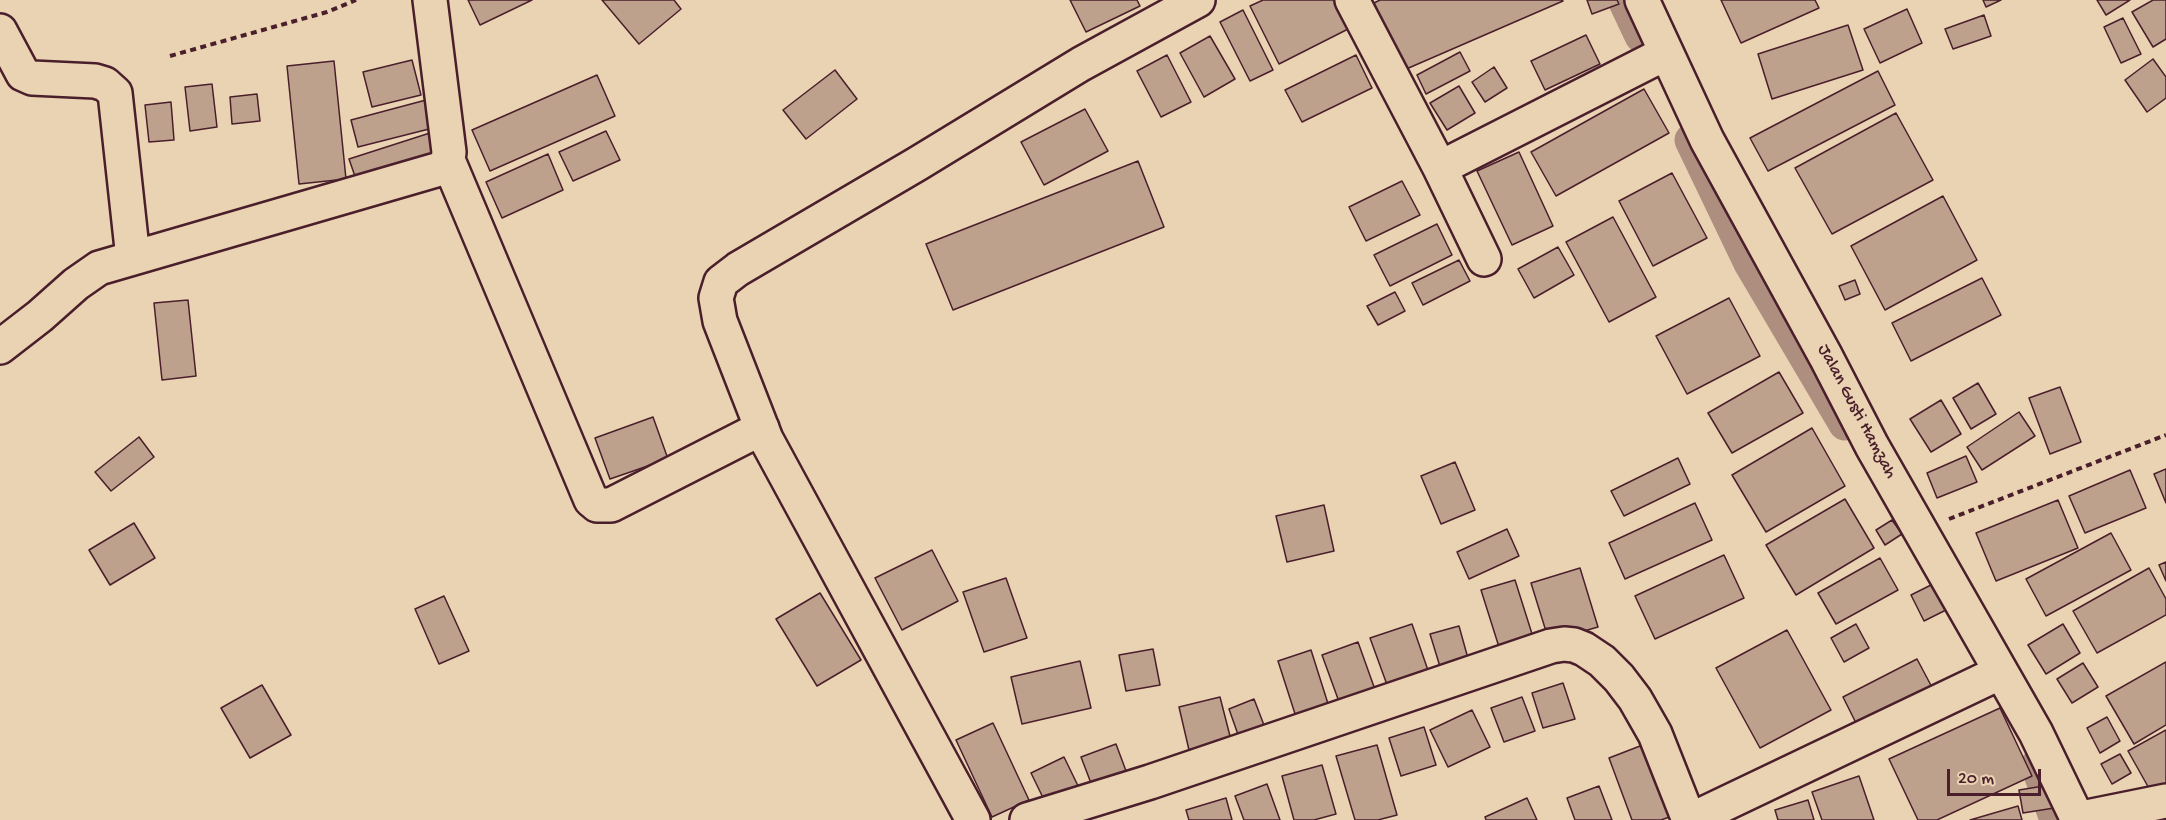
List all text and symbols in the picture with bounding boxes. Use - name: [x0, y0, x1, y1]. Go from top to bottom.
- street label: Jalan Gusti Hamzah: [1812, 341, 1900, 483]
- scale bar: [1950, 757, 2044, 795]
- text: 20 m: [1958, 769, 1994, 790]

